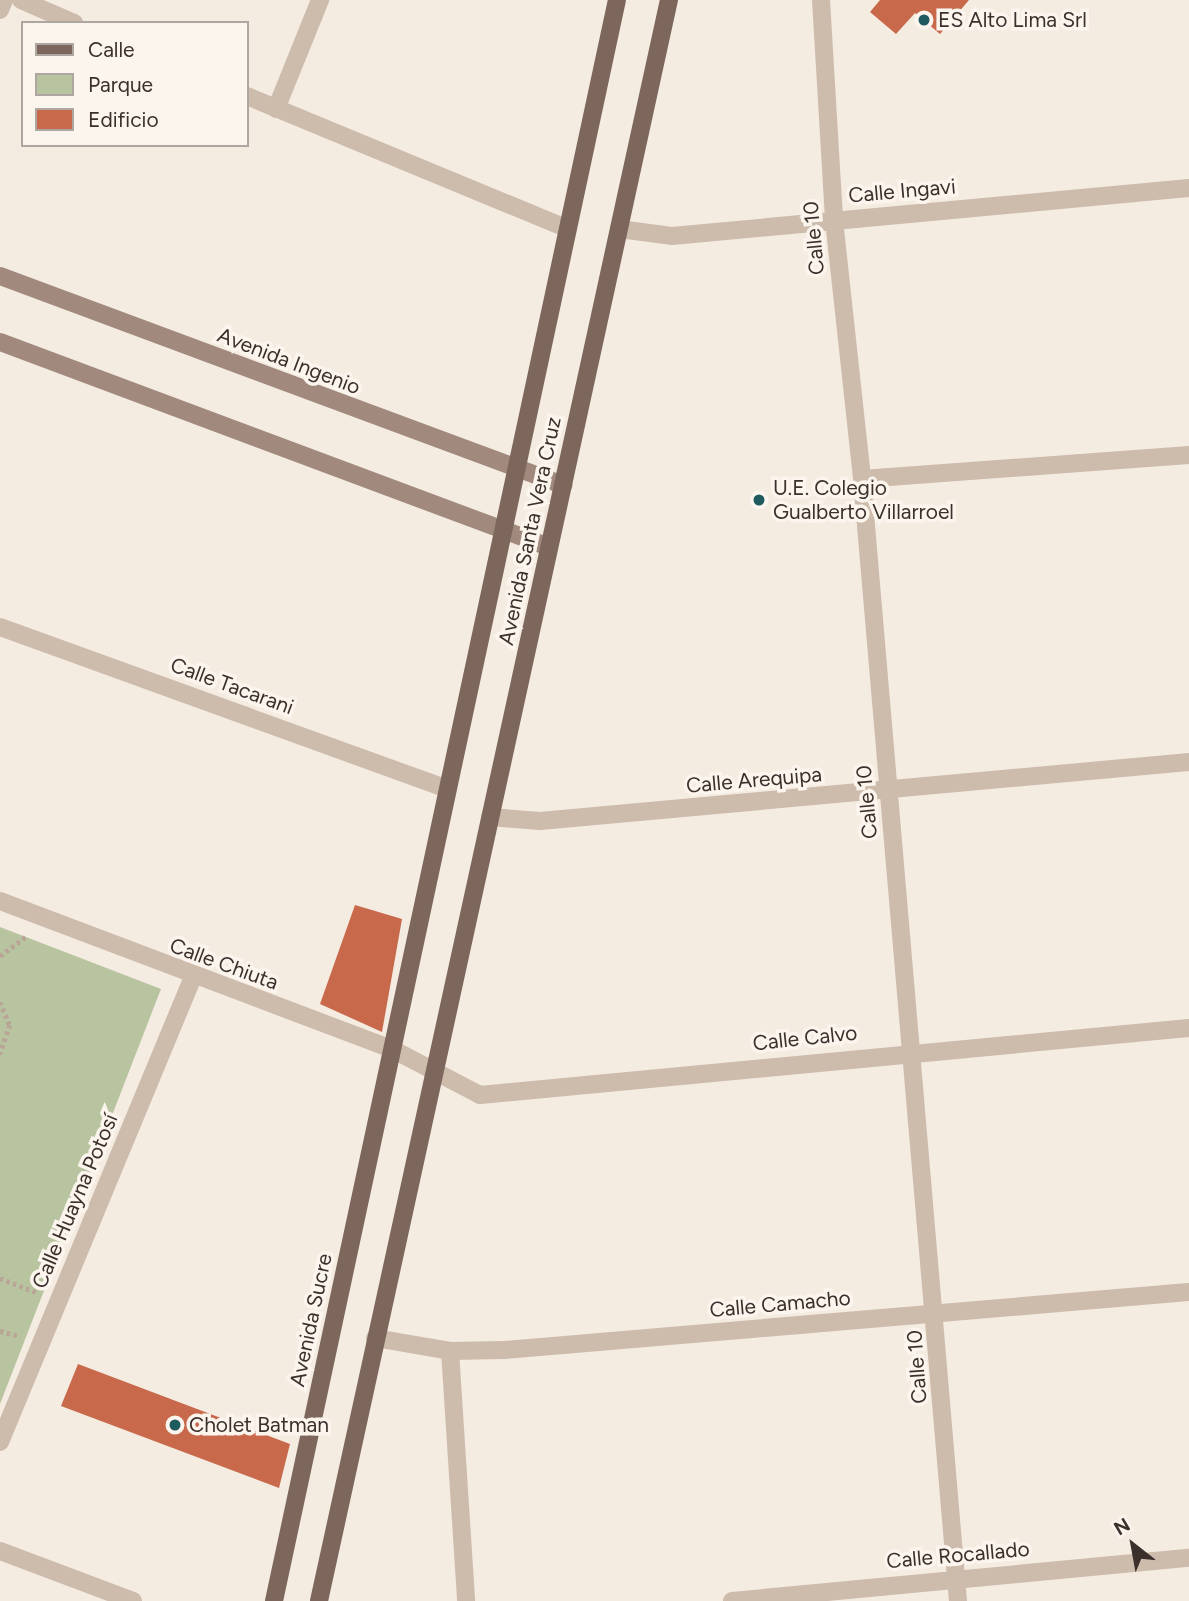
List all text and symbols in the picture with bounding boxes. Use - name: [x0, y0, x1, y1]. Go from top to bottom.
- place label: ES Alto Lima Srl: [938, 7, 1087, 33]
- marker: ES Alto Lima Srl: [916, 12, 932, 28]
- legend: [21, 21, 248, 147]
- text: Calle: [88, 37, 135, 62]
- text: Parque: [88, 72, 153, 97]
- text: Edificio: [88, 107, 159, 132]
- street label: Calle Ingavi: [847, 174, 957, 208]
- street label: Calle 10: [798, 200, 830, 276]
- street label: Avenida Ingenio: [214, 322, 364, 400]
- street label: Avenida Santa Vera Cruz: [494, 415, 566, 647]
- place label: U.E. Colegio Gualberto Villarroel: [773, 475, 954, 525]
- marker: U.E. Colegio Gualberto Villarroel: [751, 492, 767, 508]
- street label: Calle Tacarani: [167, 652, 297, 720]
- street label: Calle Arequipa: [685, 762, 823, 798]
- street label: Calle 10: [851, 764, 883, 840]
- street label: Calle Chiuta: [166, 933, 282, 995]
- street label: Calle Calvo: [751, 1020, 859, 1056]
- street label: Calle Huayna Potosí: [27, 1110, 123, 1292]
- street label: Avenida Sucre: [285, 1251, 337, 1389]
- street label: Calle Camacho: [708, 1285, 852, 1323]
- street label: Calle 10: [902, 1329, 932, 1405]
- place label: Cholet Batman: [189, 1412, 329, 1438]
- marker: Cholet Batman: [167, 1417, 183, 1433]
- north arrow: [1098, 1510, 1168, 1580]
- text: N: [1110, 1513, 1134, 1540]
- street label: Calle Rocallado: [885, 1536, 1031, 1574]

